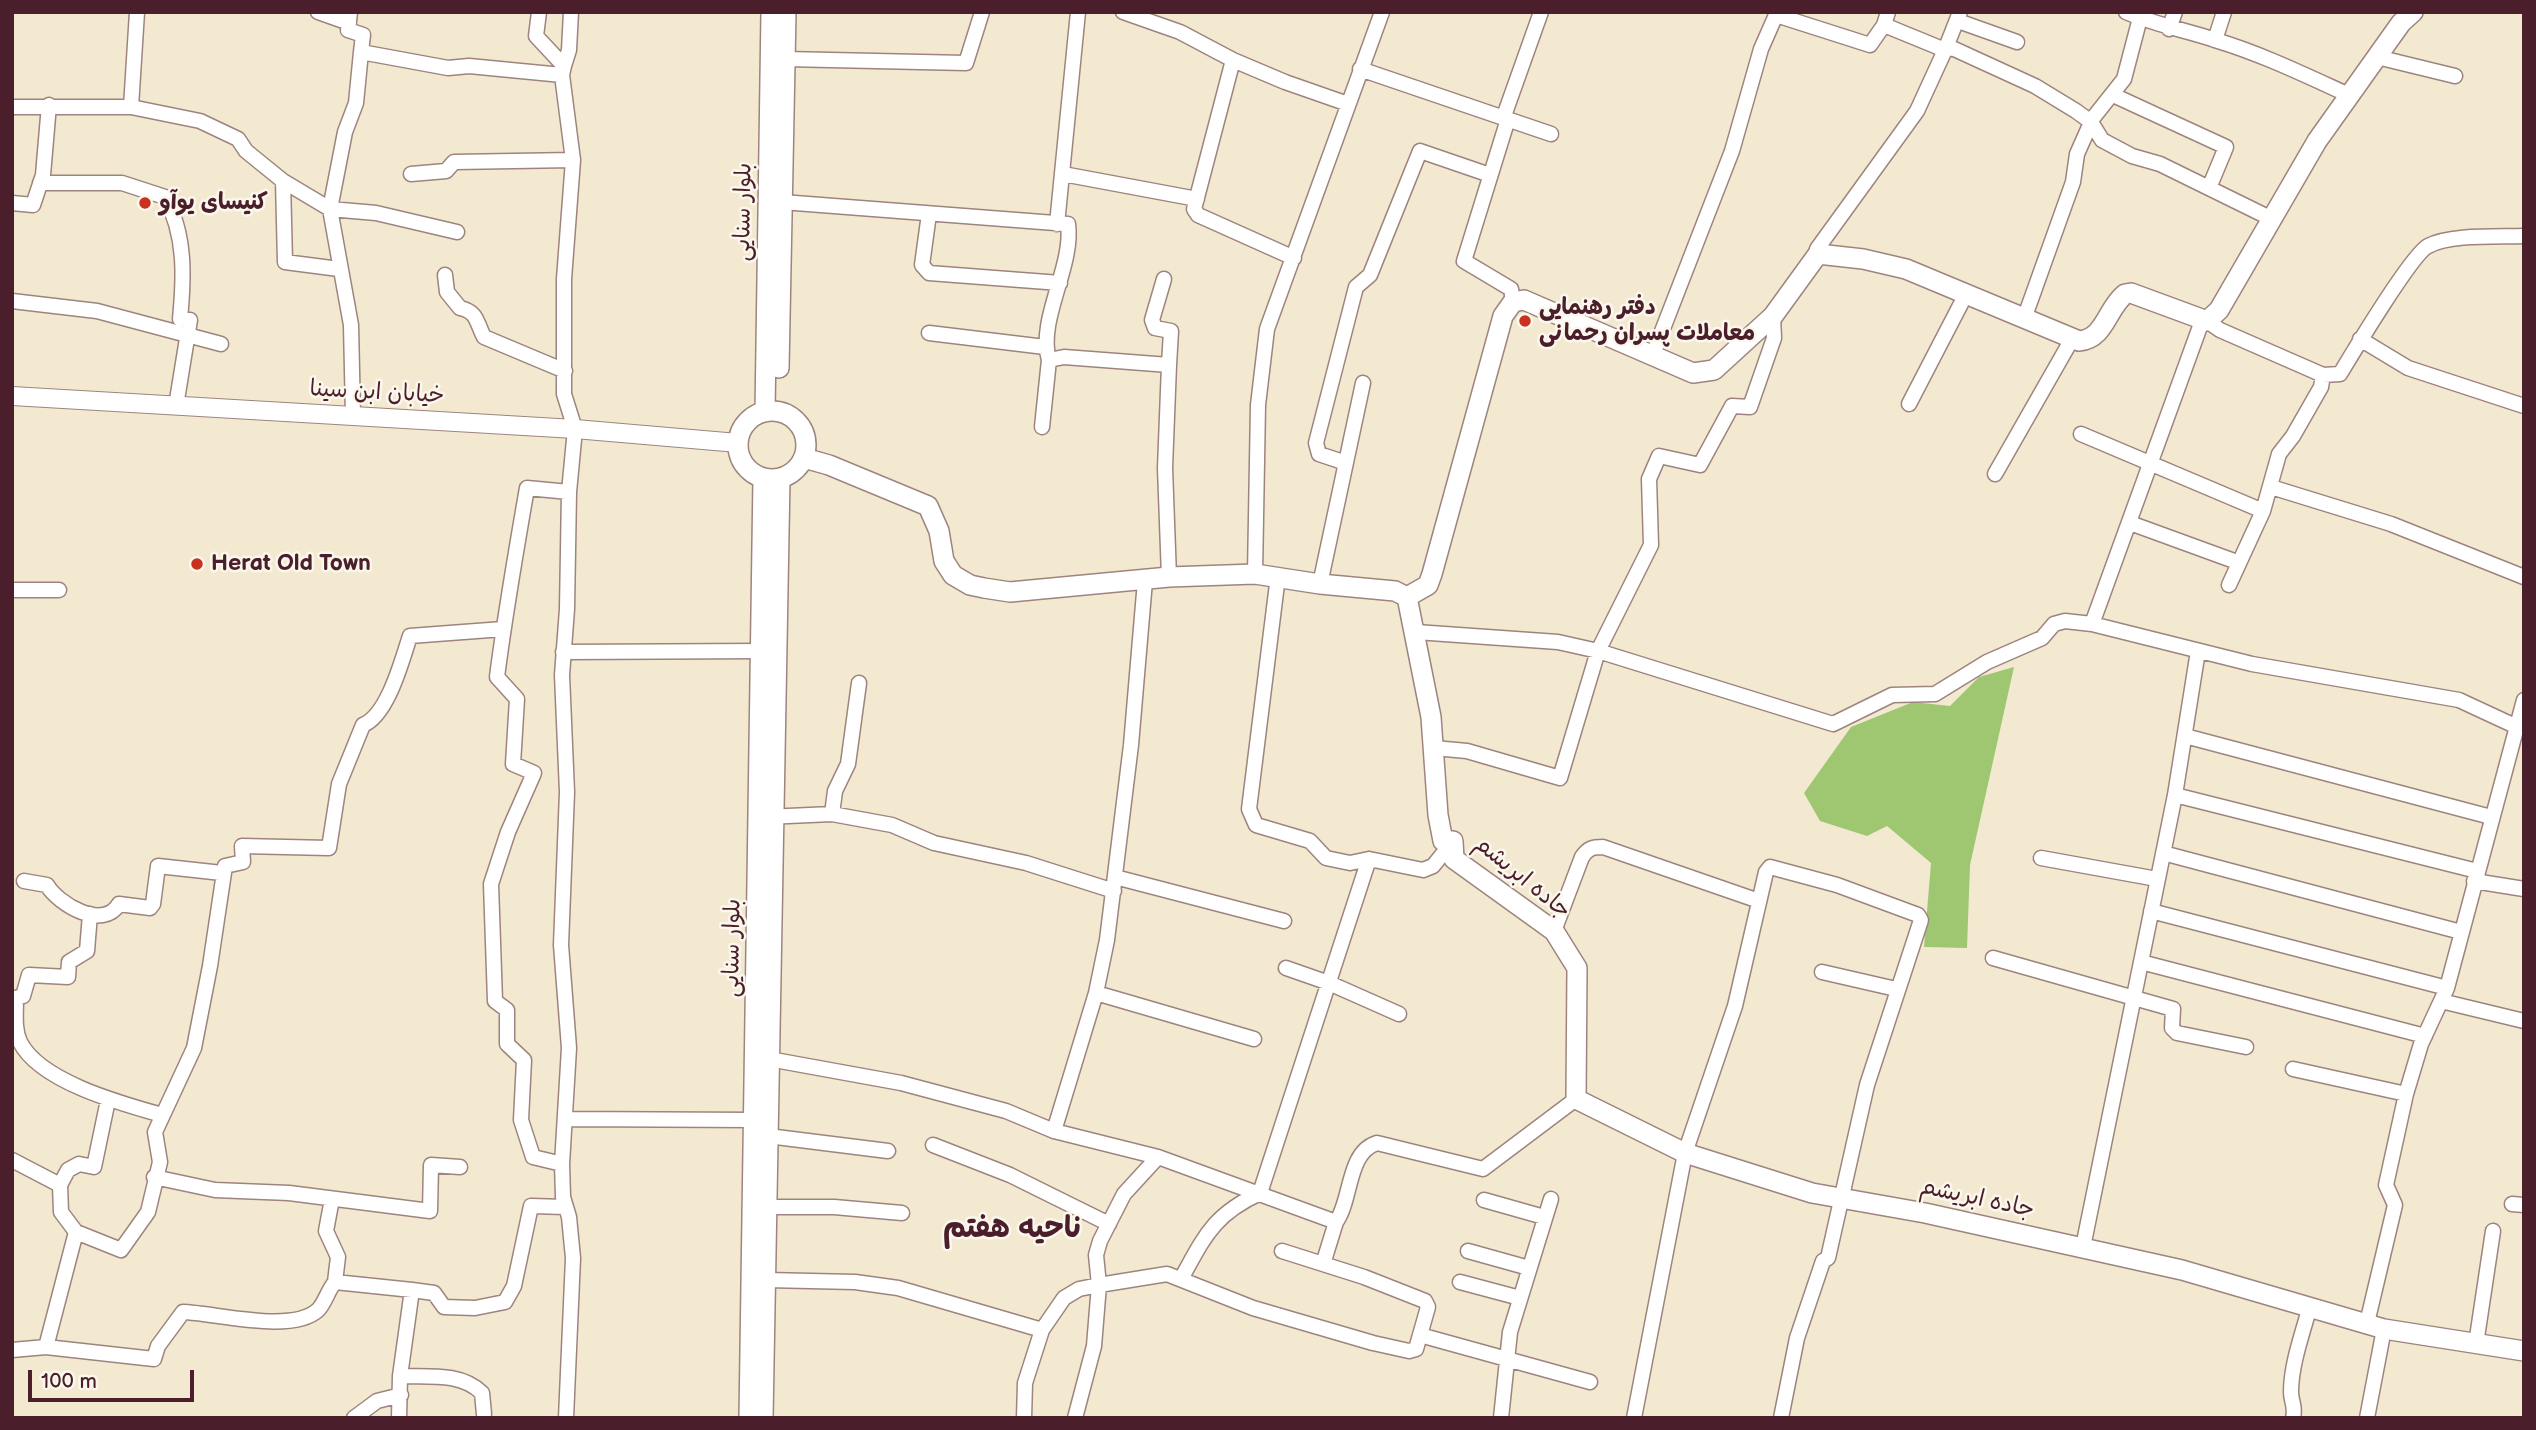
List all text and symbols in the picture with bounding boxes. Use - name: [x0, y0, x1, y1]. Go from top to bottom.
- street label: بلوار سنایی: [729, 162, 759, 262]
- place label: کنیسای یوآو: [159, 189, 268, 217]
- marker: کنیسای یوآو: [137, 195, 153, 211]
- place label: دفتر رهنمایی معاملات پسران رحمانی: [1539, 294, 1755, 348]
- marker: دفتر رهنمایی معاملات پسران رحمانی: [1517, 313, 1533, 329]
- street label: خیابان ابن سینا: [309, 376, 445, 410]
- place label: Herat Old Town: [211, 550, 371, 578]
- marker: Herat Old Town: [189, 556, 205, 572]
- street label: جاده ابریشم: [1468, 831, 1576, 925]
- street label: بلوار سنایی: [718, 898, 748, 998]
- street label: جاده ابریشم: [1917, 1173, 2037, 1225]
- district label: ناحیه هفتم: [943, 1211, 1081, 1247]
- scale bar: [32, 1356, 198, 1400]
- text: 100 m: [41, 1369, 97, 1394]

